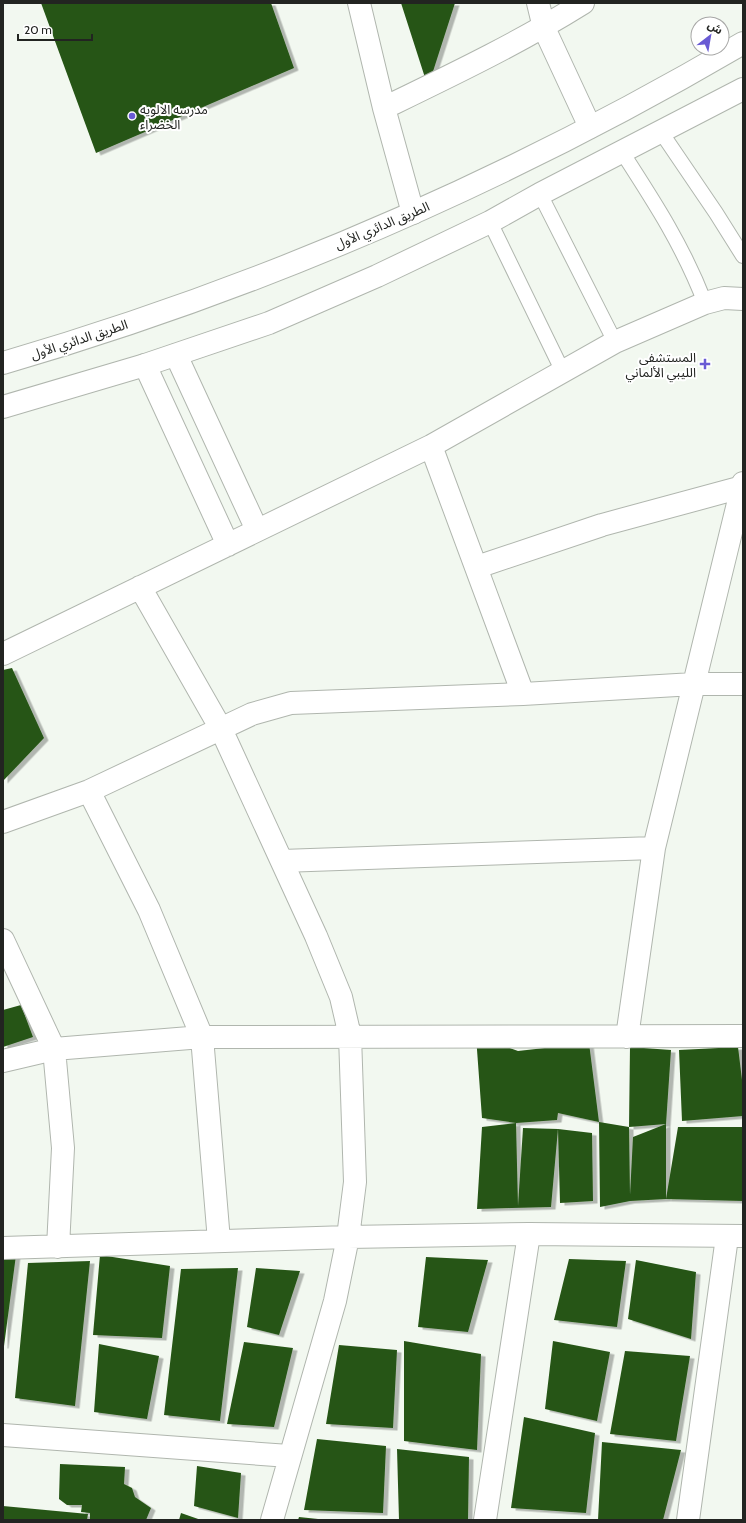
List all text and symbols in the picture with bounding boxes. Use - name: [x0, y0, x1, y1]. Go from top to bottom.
- scale bar: [18, 16, 92, 42]
- north arrow: [690, 16, 730, 56]
- text: ش: [705, 18, 725, 37]
- text: 20 m: [24, 22, 52, 37]
- place label: مدرسه الالويه الخضراء: [140, 101, 208, 132]
- marker: مدرسه الالويه الخضراء: [127, 111, 137, 121]
- street label: الطريق الدائري الأول: [332, 198, 433, 255]
- street label: الطريق الدائري الأول: [28, 316, 131, 365]
- place label: المستشفى الليبي الألماني: [625, 349, 696, 383]
- marker: المستشفى الليبي الألماني: [699, 358, 711, 370]

